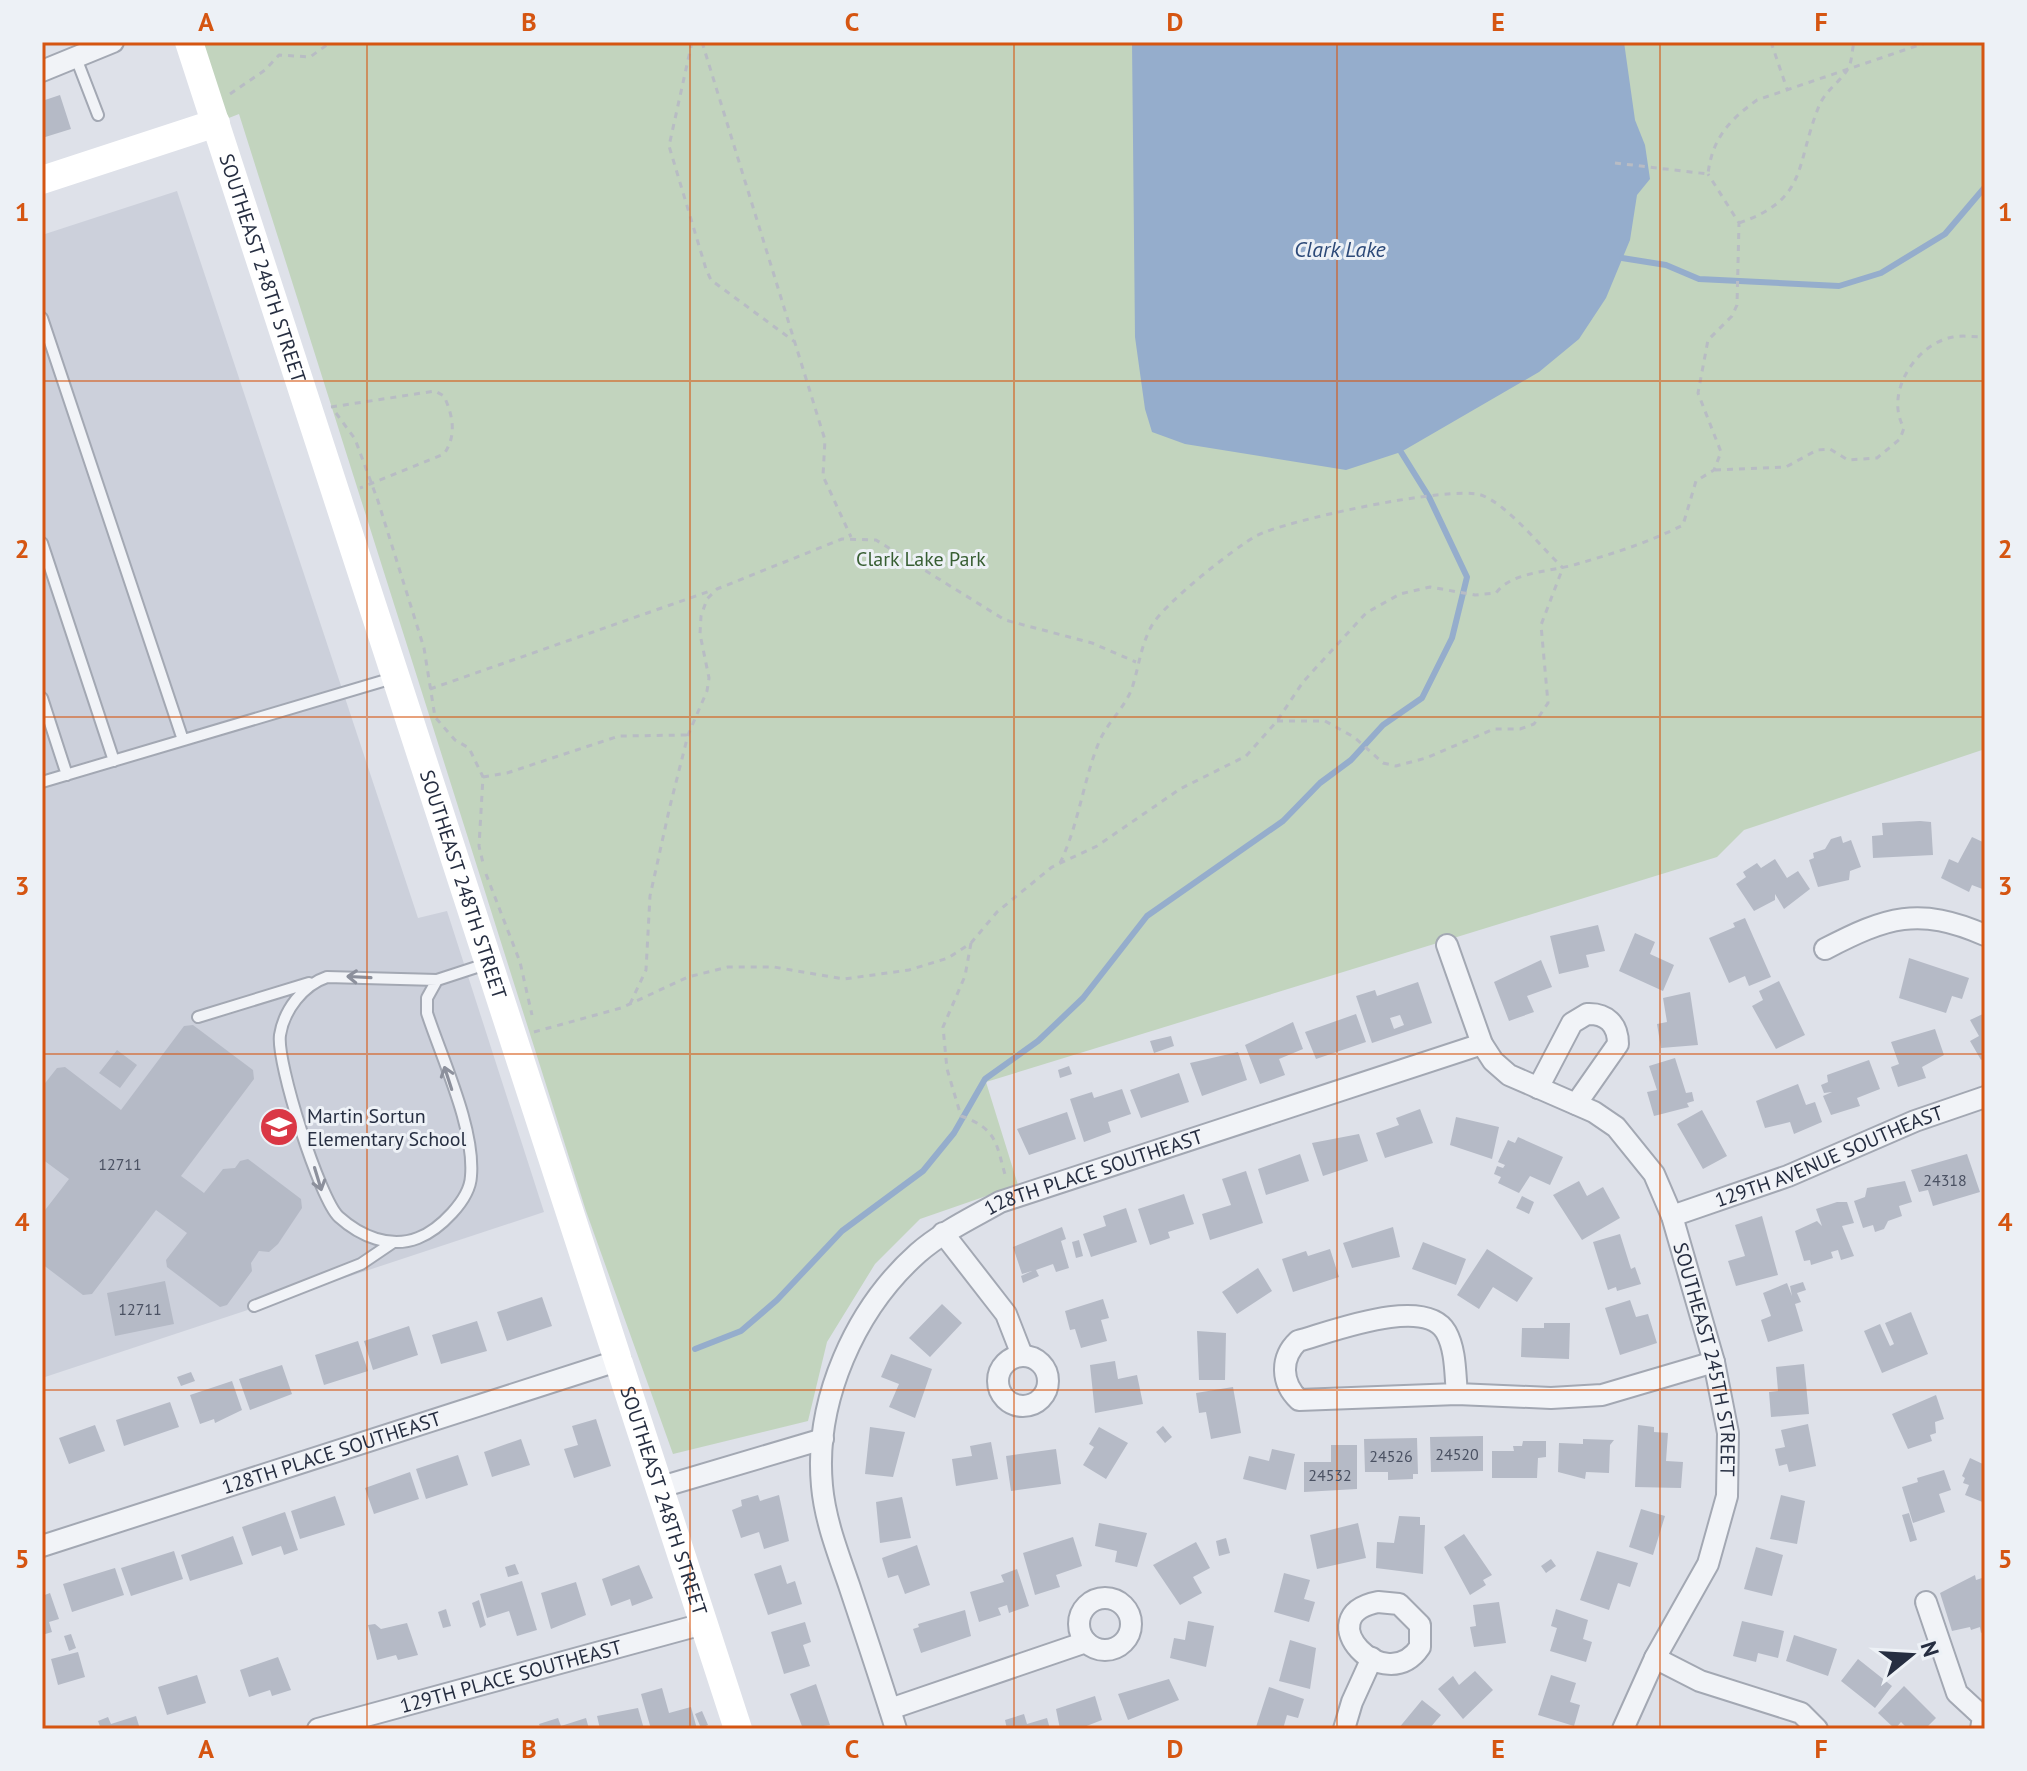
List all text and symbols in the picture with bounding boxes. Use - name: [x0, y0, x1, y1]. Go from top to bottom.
- text: A: [198, 5, 214, 38]
- text: B: [521, 5, 537, 38]
- text: C: [845, 5, 859, 38]
- text: D: [1167, 5, 1183, 38]
- text: E: [1491, 5, 1505, 38]
- text: F: [1814, 5, 1828, 38]
- street label: SOUTHEAST 248TH STREET: [213, 150, 312, 386]
- text: 1: [15, 195, 29, 228]
- text: 1: [1998, 195, 2012, 228]
- water label: Clark Lake: [1294, 235, 1386, 263]
- text: 2: [15, 532, 29, 565]
- text: 2: [1998, 532, 2012, 565]
- park label: Clark Lake Park: [856, 546, 986, 572]
- street label: SOUTHEAST 248TH STREET: [414, 767, 513, 1002]
- text: 3: [15, 869, 29, 902]
- text: 3: [1998, 869, 2012, 902]
- one-way arrow: [346, 969, 373, 984]
- one-way arrow: [440, 1066, 455, 1091]
- street label: 129TH AVENUE SOUTHEAST: [1711, 1099, 1946, 1213]
- place label: Martin Sortun Elementary School: [307, 1103, 467, 1152]
- school or university icon: Martin Sortun Elementary School: [258, 1106, 300, 1148]
- street label: 128TH PLACE SOUTHEAST: [979, 1123, 1206, 1221]
- house number: 12711: [98, 1154, 142, 1174]
- one-way arrow: [311, 1165, 326, 1191]
- house number: 24318: [1923, 1170, 1967, 1190]
- text: 4: [15, 1205, 30, 1238]
- text: 4: [1998, 1205, 2013, 1238]
- street label: SOUTHEAST 245TH STREET: [1667, 1240, 1741, 1477]
- house number: 12711: [118, 1299, 162, 1319]
- street label: SOUTHEAST 248TH STREET: [614, 1383, 713, 1619]
- street label: 128TH PLACE SOUTHEAST: [218, 1405, 444, 1500]
- house number: 24520: [1435, 1444, 1479, 1464]
- house number: 24526: [1369, 1446, 1413, 1466]
- house number: 24532: [1308, 1465, 1352, 1485]
- text: 5: [15, 1542, 29, 1575]
- text: 5: [1998, 1542, 2012, 1575]
- north arrow: [1871, 1615, 1951, 1695]
- street label: 129TH PLACE SOUTHEAST: [397, 1634, 625, 1719]
- text: N: [1914, 1638, 1946, 1660]
- text: A: [198, 1732, 214, 1765]
- text: B: [521, 1732, 537, 1765]
- text: C: [845, 1732, 859, 1765]
- text: D: [1167, 1732, 1183, 1765]
- text: E: [1491, 1732, 1505, 1765]
- text: F: [1814, 1732, 1828, 1765]

